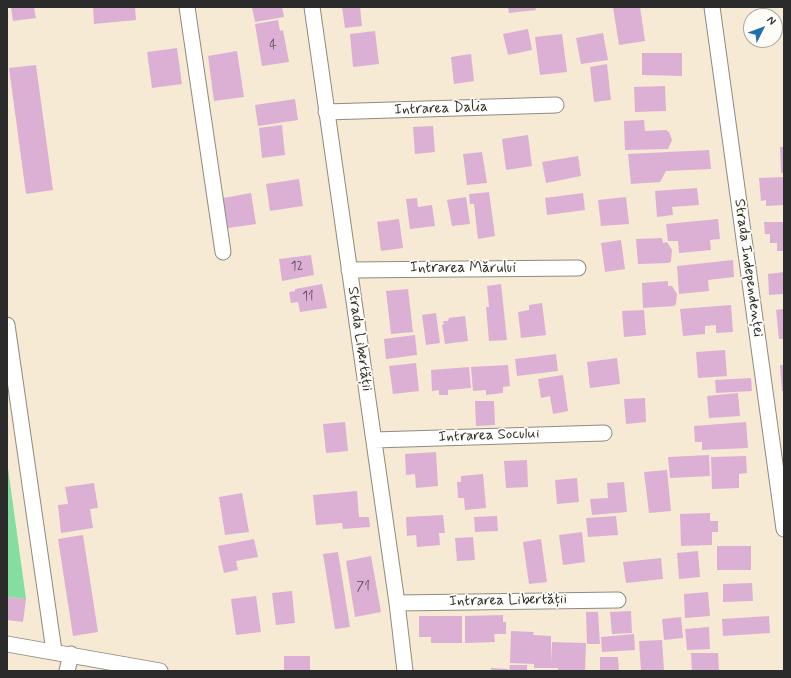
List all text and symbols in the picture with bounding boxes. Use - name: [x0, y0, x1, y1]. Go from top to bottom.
- north arrow: [743, 8, 783, 48]
- text: N: [764, 13, 779, 28]
- house number: 4: [269, 38, 277, 54]
- street label: Intrarea Dalia: [394, 98, 488, 120]
- street label: Strada Independenței: [729, 198, 767, 338]
- house number: 12: [291, 259, 303, 275]
- street label: Intrarea Mărului: [410, 260, 516, 278]
- street label: Strada Libertății: [343, 285, 375, 393]
- house number: 11: [302, 289, 314, 305]
- street label: Intrarea Socului: [438, 425, 540, 447]
- house number: 71: [356, 579, 370, 595]
- street label: Intrarea Libertății: [449, 591, 567, 611]

